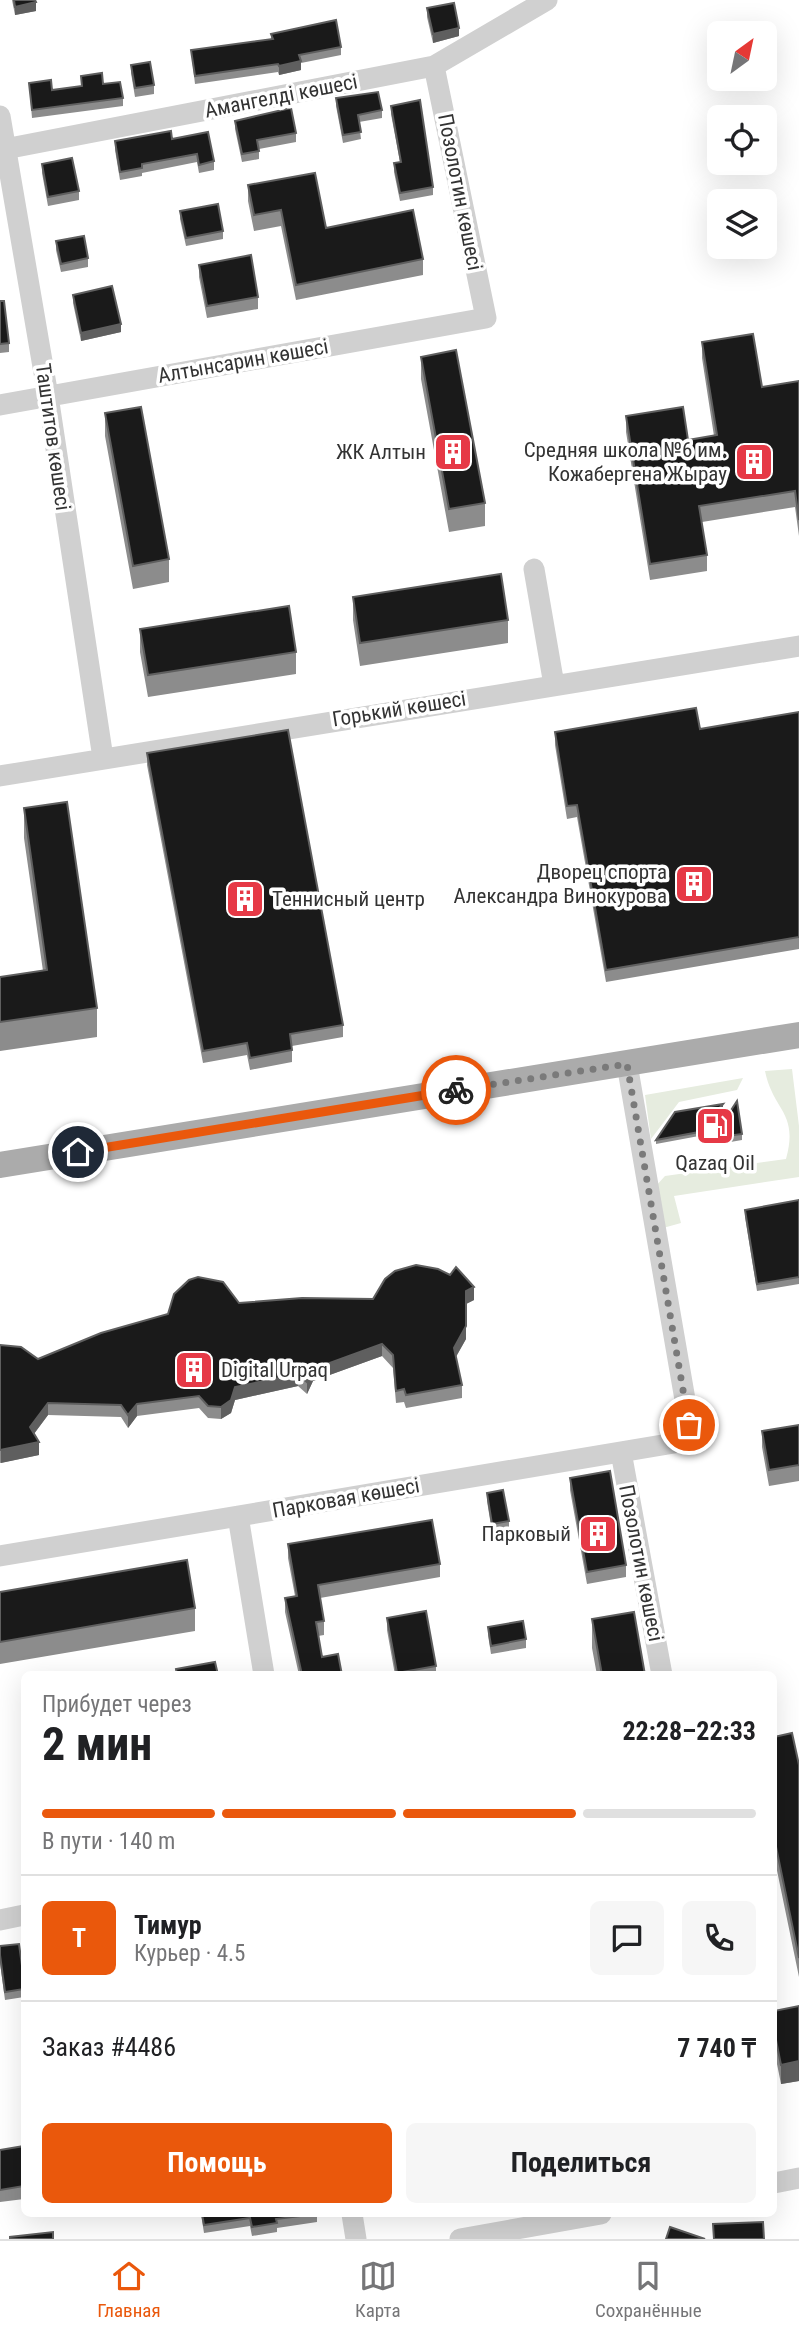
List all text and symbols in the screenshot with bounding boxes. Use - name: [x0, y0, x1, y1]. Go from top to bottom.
- north arrow: [707, 21, 777, 91]
- map controls: [707, 21, 777, 259]
- street label: Амангелді көшесі: [203, 69, 359, 123]
- button: locate: [707, 105, 777, 175]
- street label: Позолотин көшесі: [433, 112, 487, 272]
- button: layers: [707, 189, 777, 259]
- street label: Алтынсарин көшесі: [156, 334, 330, 388]
- street label: Таштитов көшесі: [31, 362, 75, 512]
- building icon: ЖК Алтын: [432, 431, 474, 473]
- place label: Средняя школа №6 им. Кожабергена Жырау: [524, 438, 727, 486]
- place label: ЖК Алтын: [336, 440, 426, 464]
- building icon: Средняя школа №6 им. Кожабергена Жырау: [733, 441, 775, 483]
- street label: Горький көшесі: [330, 687, 468, 731]
- place label: Дворец спорта Александра Винокурова: [454, 860, 667, 908]
- building icon: Дворец спорта Александра Винокурова: [673, 863, 715, 905]
- building icon: Теннисный центр: [224, 878, 266, 920]
- place label: Теннисный центр: [272, 887, 425, 911]
- courier: [421, 1055, 491, 1125]
- icon: bike: [437, 1071, 475, 1109]
- fuel station icon: Qazaq Oil: [694, 1105, 736, 1147]
- pin: [48, 1122, 108, 1182]
- icon: home: [59, 1133, 97, 1171]
- place label: Qazaq Oil: [675, 1151, 755, 1175]
- building icon: Digital Urpaq: [173, 1349, 215, 1391]
- place label: Digital Urpaq: [221, 1358, 328, 1382]
- pin: [659, 1395, 719, 1455]
- icon: bag: [670, 1406, 708, 1444]
- street label: Парковая көшесі: [271, 1473, 421, 1523]
- street label: Позолотин көшесі: [614, 1483, 668, 1643]
- building icon: Парковый: [577, 1513, 619, 1555]
- place label: Парковый: [482, 1522, 571, 1546]
- text: Прибудет через: [42, 1691, 192, 1718]
- text: 22:28–22:33: [622, 1716, 756, 1746]
- text: 2 мин: [42, 1717, 152, 1771]
- text: В пути · 140 m: [42, 1828, 175, 1855]
- button: chat: [590, 1901, 664, 1975]
- button: phone: [682, 1901, 756, 1975]
- text: Тимур: [134, 1910, 202, 1940]
- text: Т: [72, 1923, 86, 1953]
- text: Курьер · 4.5: [134, 1940, 245, 1967]
- text: Заказ #4486: [42, 2032, 176, 2062]
- text: 7 740 ₸: [677, 2033, 756, 2063]
- button: Помощь: [42, 2123, 392, 2203]
- button: Поделиться: [406, 2123, 756, 2203]
- tab: Главная: [97, 2257, 161, 2322]
- tab: Карта: [355, 2257, 401, 2322]
- tab: Сохранённые: [595, 2257, 702, 2322]

